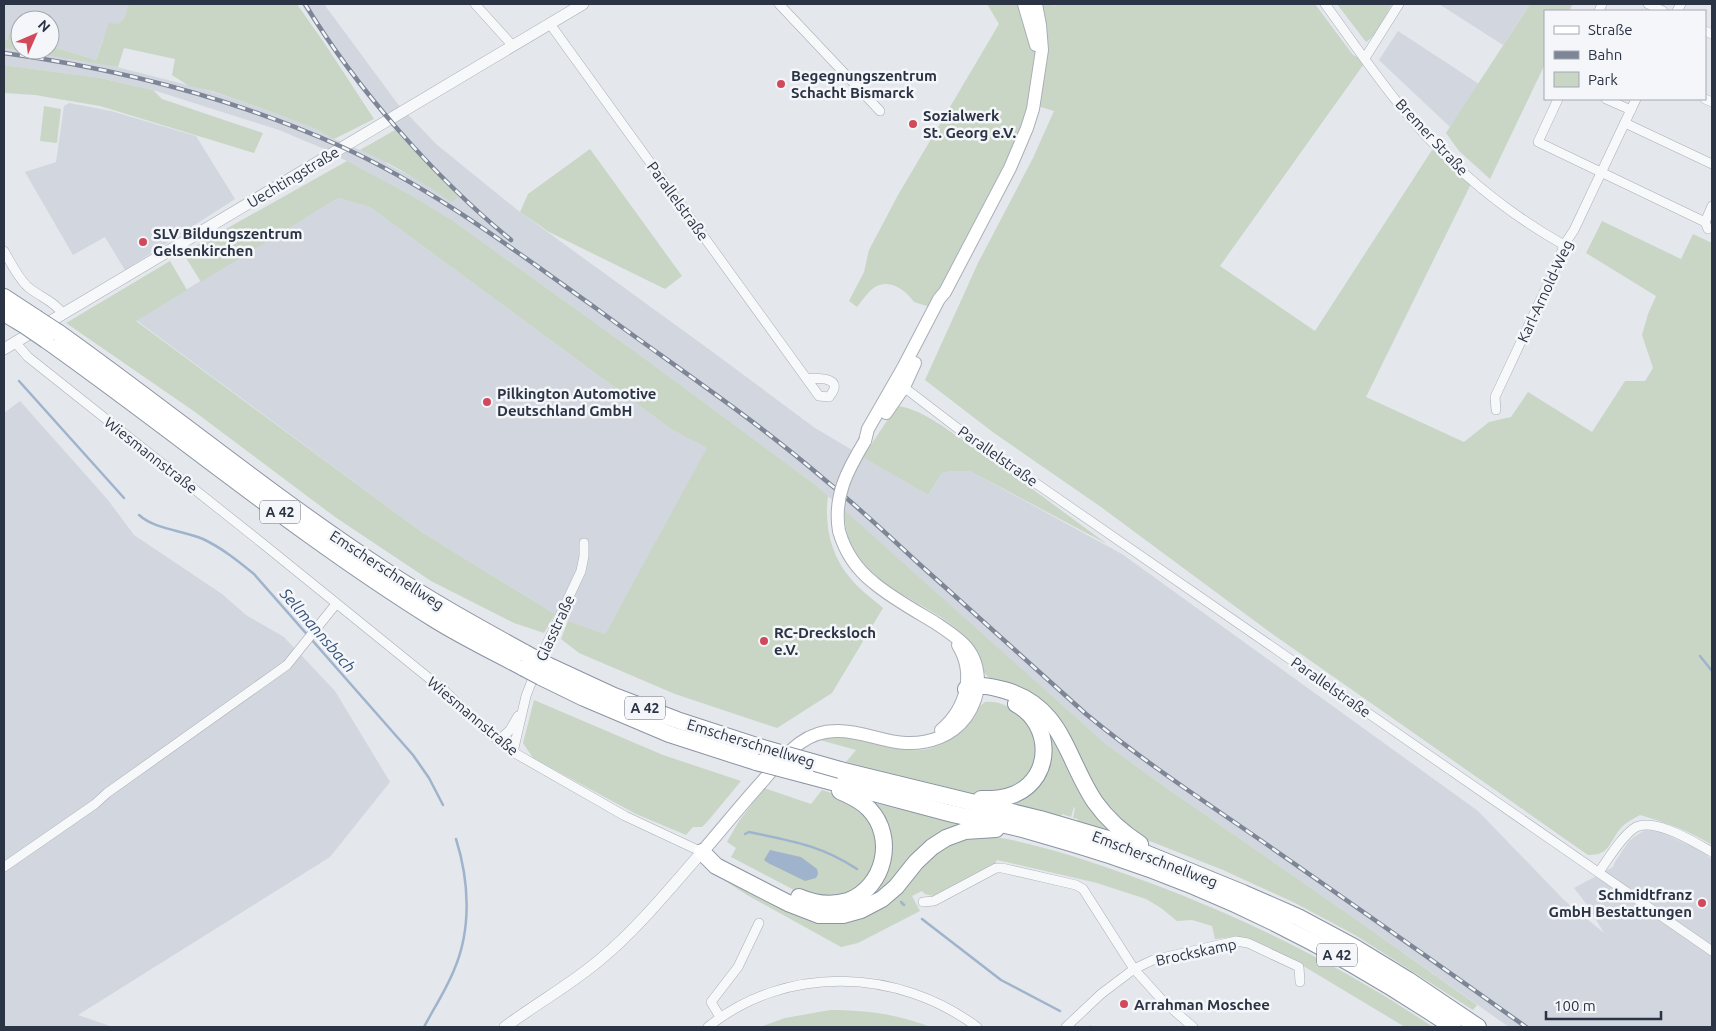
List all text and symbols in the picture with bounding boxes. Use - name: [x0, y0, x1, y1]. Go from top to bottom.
- north arrow: [10, 10, 60, 60]
- legend: [1544, 10, 1706, 100]
- text: N: [35, 16, 54, 35]
- text: Straße: [1588, 21, 1632, 38]
- text: Bahn: [1588, 46, 1622, 63]
- place label: Begegnungszentrum Schacht Bismarck: [791, 67, 937, 101]
- text: Park: [1588, 71, 1618, 88]
- marker: Begegnungszentrum Schacht Bismarck: [775, 78, 787, 90]
- street label: Bremer Straße: [1392, 95, 1472, 179]
- place label: Sozialwerk St. Georg e.V.: [923, 107, 1016, 141]
- marker: Sozialwerk St. Georg e.V.: [907, 118, 919, 130]
- street label: Uechtingstraße: [244, 143, 342, 211]
- street label: Parallelstraße: [644, 158, 712, 244]
- place label: SLV Bildungszentrum Gelsenkirchen: [153, 225, 302, 259]
- marker: SLV Bildungszentrum Gelsenkirchen: [137, 236, 149, 248]
- street label: Karl-Arnold-Weg: [1514, 237, 1576, 345]
- place label: Pilkington Automotive Deutschland GmbH: [497, 385, 657, 419]
- marker: Pilkington Automotive Deutschland GmbH: [481, 396, 493, 408]
- street label: Wiesmannstraße: [101, 413, 201, 497]
- street label: Parallelstraße: [955, 422, 1041, 490]
- road number: A 42: [260, 501, 300, 524]
- street label: Emscherschnellweg: [327, 527, 447, 613]
- water label: Sellmannsbach: [276, 584, 359, 676]
- street label: Glasstraße: [532, 592, 578, 664]
- place label: RC-Drecksloch e.V.: [774, 624, 876, 658]
- marker: RC-Drecksloch e.V.: [758, 635, 770, 647]
- street label: Parallelstraße: [1288, 653, 1374, 721]
- street label: Wiesmannstraße: [424, 673, 522, 759]
- road number: A 42: [625, 696, 665, 720]
- street label: Emscherschnellweg: [685, 715, 817, 771]
- street label: Emscherschnellweg: [1090, 827, 1220, 891]
- place label: Schmidtfranz GmbH Bestattungen: [1549, 886, 1692, 920]
- marker: Schmidtfranz GmbH Bestattungen: [1696, 897, 1708, 909]
- street label: Brockskamp: [1154, 935, 1238, 969]
- road number: A 42: [1317, 944, 1357, 966]
- scale bar: [1546, 988, 1661, 1020]
- place label: Arrahman Moschee: [1134, 996, 1270, 1013]
- text: 100 m: [1554, 997, 1596, 1014]
- marker: Arrahman Moschee: [1118, 998, 1130, 1010]

